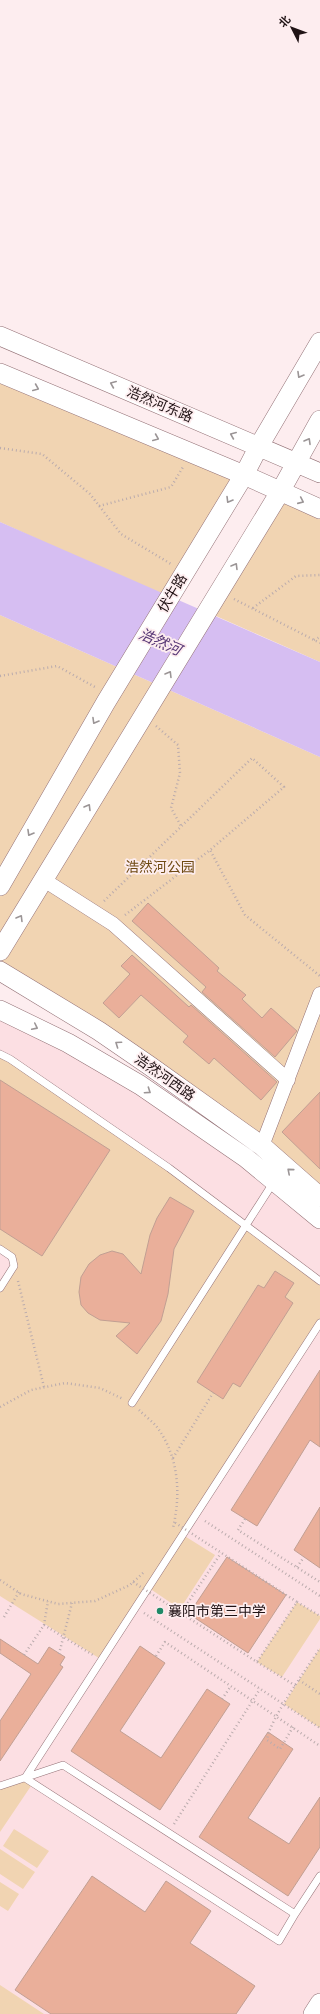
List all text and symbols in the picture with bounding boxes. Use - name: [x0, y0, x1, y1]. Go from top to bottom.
- north arrow: [272, 8, 312, 48]
- text: 北: [276, 13, 293, 29]
- one-way arrow: [298, 371, 305, 378]
- one-way arrow: [110, 381, 118, 389]
- street label: 浩然河东路: [125, 383, 195, 425]
- one-way arrow: [32, 384, 39, 392]
- one-way arrow: [229, 432, 237, 440]
- one-way arrow: [152, 434, 159, 442]
- one-way arrow: [303, 438, 310, 445]
- one-way arrow: [226, 496, 234, 503]
- one-way arrow: [297, 496, 304, 504]
- one-way arrow: [231, 563, 238, 570]
- street label: 伏牛路: [154, 571, 190, 615]
- water label: 浩然河: [136, 625, 187, 660]
- one-way arrow: [164, 671, 172, 678]
- one-way arrow: [92, 716, 100, 724]
- one-way arrow: [83, 804, 91, 811]
- one-way arrow: [28, 829, 35, 836]
- park label: 浩然河公园: [125, 859, 195, 875]
- one-way arrow: [16, 915, 23, 922]
- one-way arrow: [31, 1022, 38, 1030]
- one-way arrow: [116, 1042, 123, 1049]
- street label: 浩然河西路: [132, 1050, 198, 1104]
- one-way arrow: [144, 1086, 151, 1093]
- one-way arrow: [288, 1169, 295, 1176]
- place label: 襄阳市第三中学: [168, 1603, 266, 1619]
- marker: 襄阳市第三中学: [155, 1606, 165, 1616]

